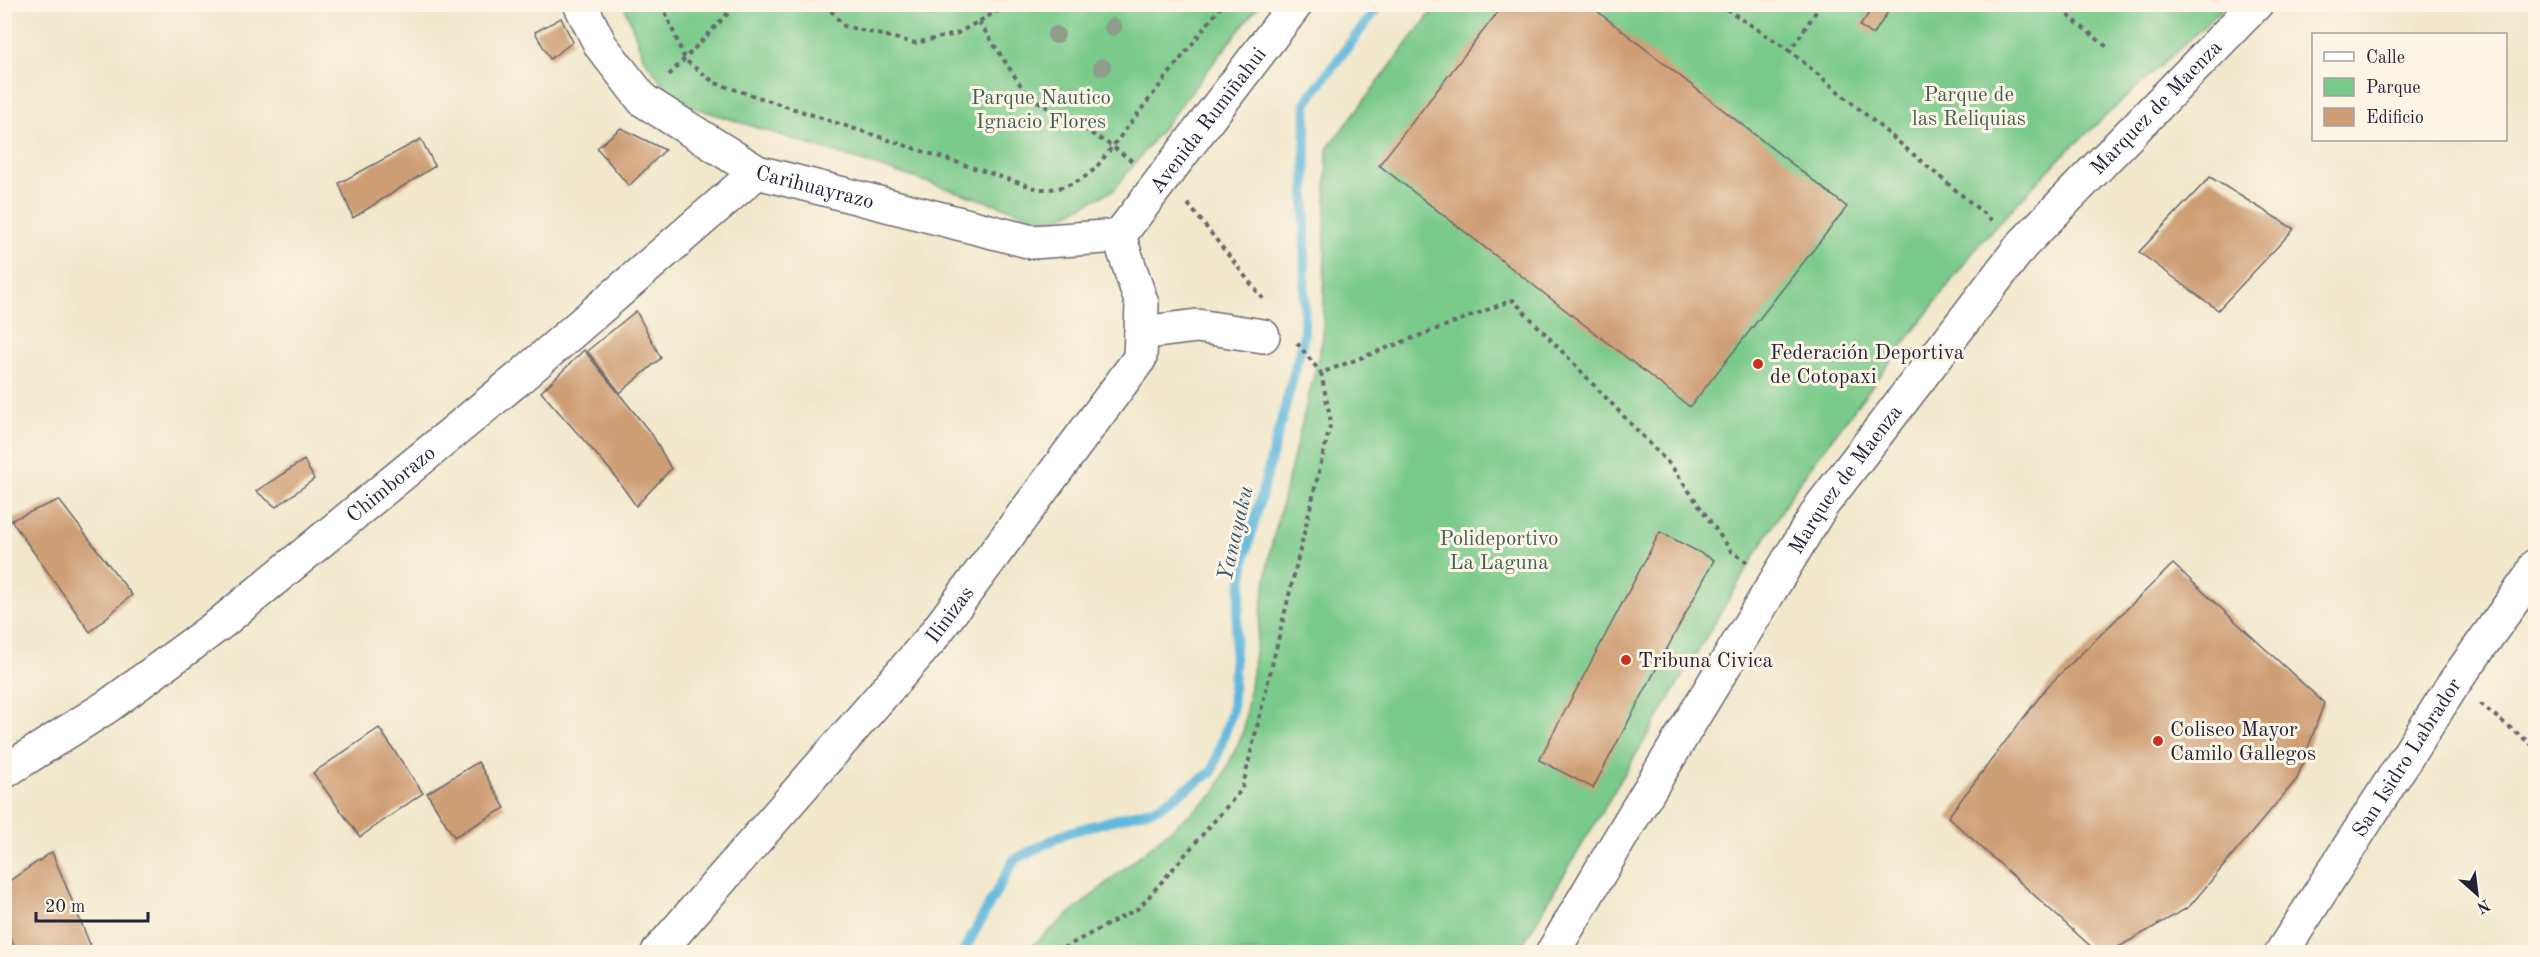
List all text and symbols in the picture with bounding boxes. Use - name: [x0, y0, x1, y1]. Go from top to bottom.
- legend: [2312, 33, 2507, 141]
- street label: Marquez de Maenza: [2087, 37, 2227, 179]
- street label: Avenida Rumiñahui: [1147, 44, 1271, 198]
- text: Calle: [2366, 49, 2405, 67]
- text: Parque: [2366, 79, 2421, 97]
- park label: Parque de las Reliquias: [1912, 85, 2026, 130]
- park label: Parque Nautico Ignacio Flores: [971, 88, 1111, 133]
- text: Edificio: [2366, 109, 2424, 127]
- street label: Carihuayrazo: [753, 163, 876, 213]
- place label: Federación Deportiva de Cotopaxi: [1770, 343, 1964, 388]
- marker: Federación Deportiva de Cotopaxi: [1751, 357, 1765, 371]
- street label: Marquez de Maenza: [1786, 402, 1907, 558]
- street label: Chimborazo: [343, 442, 440, 527]
- water label: Yanayaku: [1214, 483, 1258, 583]
- park label: Polideportivo La Laguna: [1439, 529, 1559, 574]
- street label: Ilinizas: [923, 583, 978, 648]
- place label: Tribuna Civica: [1638, 651, 1773, 672]
- marker: Tribuna Civica: [1619, 653, 1633, 667]
- street label: San Isidro Labrador: [2349, 675, 2466, 841]
- place label: Coliseo Mayor Camilo Gallegos: [2170, 720, 2316, 765]
- marker: Coliseo Mayor Camilo Gallegos: [2151, 734, 2165, 748]
- north arrow: [2447, 864, 2507, 924]
- scale bar: [36, 885, 148, 923]
- text: N: [2473, 896, 2492, 916]
- text: 20 m: [45, 898, 85, 916]

